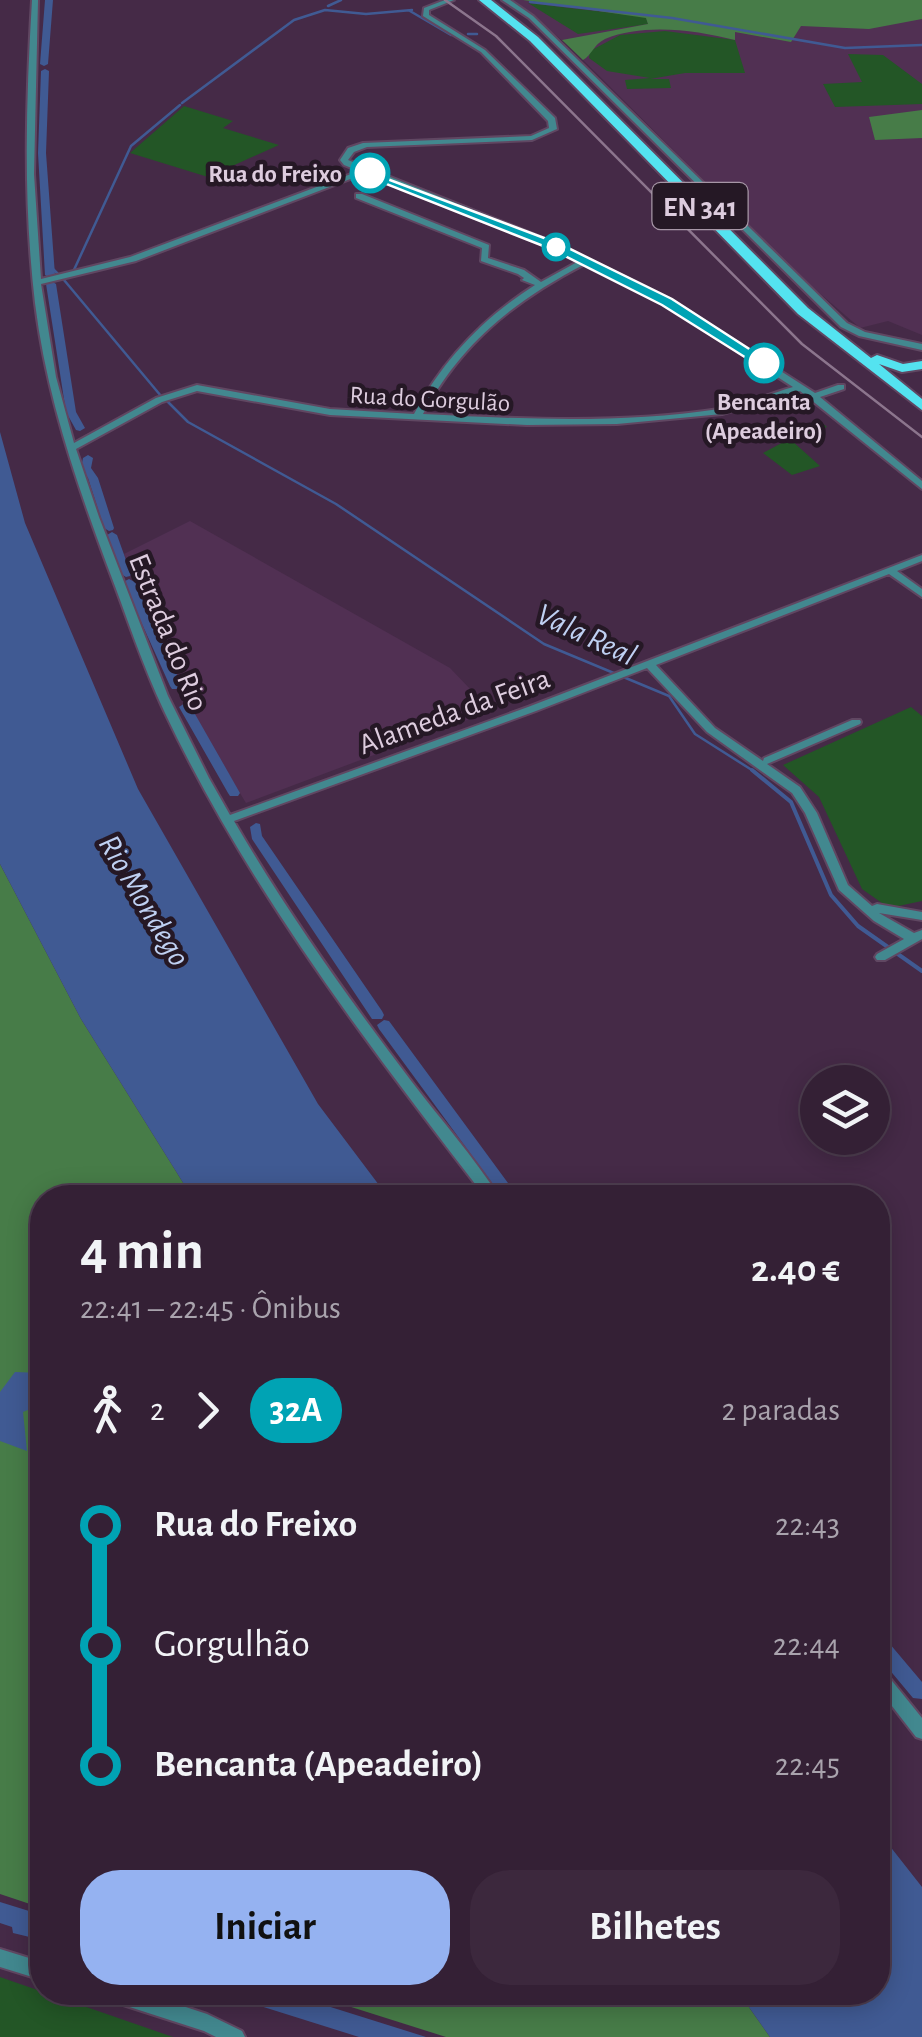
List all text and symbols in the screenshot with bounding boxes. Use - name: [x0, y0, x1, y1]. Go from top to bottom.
- marker: Rua do Freixo: [351, 154, 389, 192]
- place label: Rua do Freixo: [208, 162, 342, 187]
- road number: EN 341: [652, 183, 748, 229]
- unlabelled marker: [543, 234, 569, 260]
- marker: Bencanta (Apeadeiro): [745, 344, 783, 382]
- street label: Rua do Gorgulão: [349, 383, 511, 416]
- place label: Bencanta (Apeadeiro): [705, 390, 823, 444]
- street label: Estrada do Rio: [123, 550, 213, 715]
- water label: Vala Real: [532, 598, 641, 672]
- street label: Alameda da Feira: [355, 663, 554, 760]
- water label: Rio Mondego: [93, 829, 196, 972]
- map controls: [800, 1065, 890, 1155]
- button: layers: [800, 1065, 890, 1155]
- text: 4 min: [80, 1224, 204, 1279]
- text: 2.40 €: [751, 1251, 840, 1289]
- text: 22:41 – 22:45 · Ônibus: [80, 1292, 341, 1324]
- icon: walk: [80, 1383, 135, 1438]
- icon: forward: [180, 1383, 235, 1438]
- text: 32A: [270, 1393, 322, 1428]
- text: 2: [150, 1394, 165, 1426]
- text: 2 paradas: [721, 1394, 840, 1426]
- text: Rua do Freixo: [154, 1506, 357, 1544]
- text: 22:43: [775, 1509, 840, 1541]
- text: Gorgulhão: [154, 1626, 310, 1664]
- text: 22:44: [773, 1629, 840, 1661]
- text: Bencanta (Apeadeiro): [154, 1746, 483, 1784]
- text: 22:45: [775, 1749, 840, 1781]
- button: Iniciar: [80, 1870, 450, 1985]
- button: Bilhetes: [470, 1870, 840, 1985]

